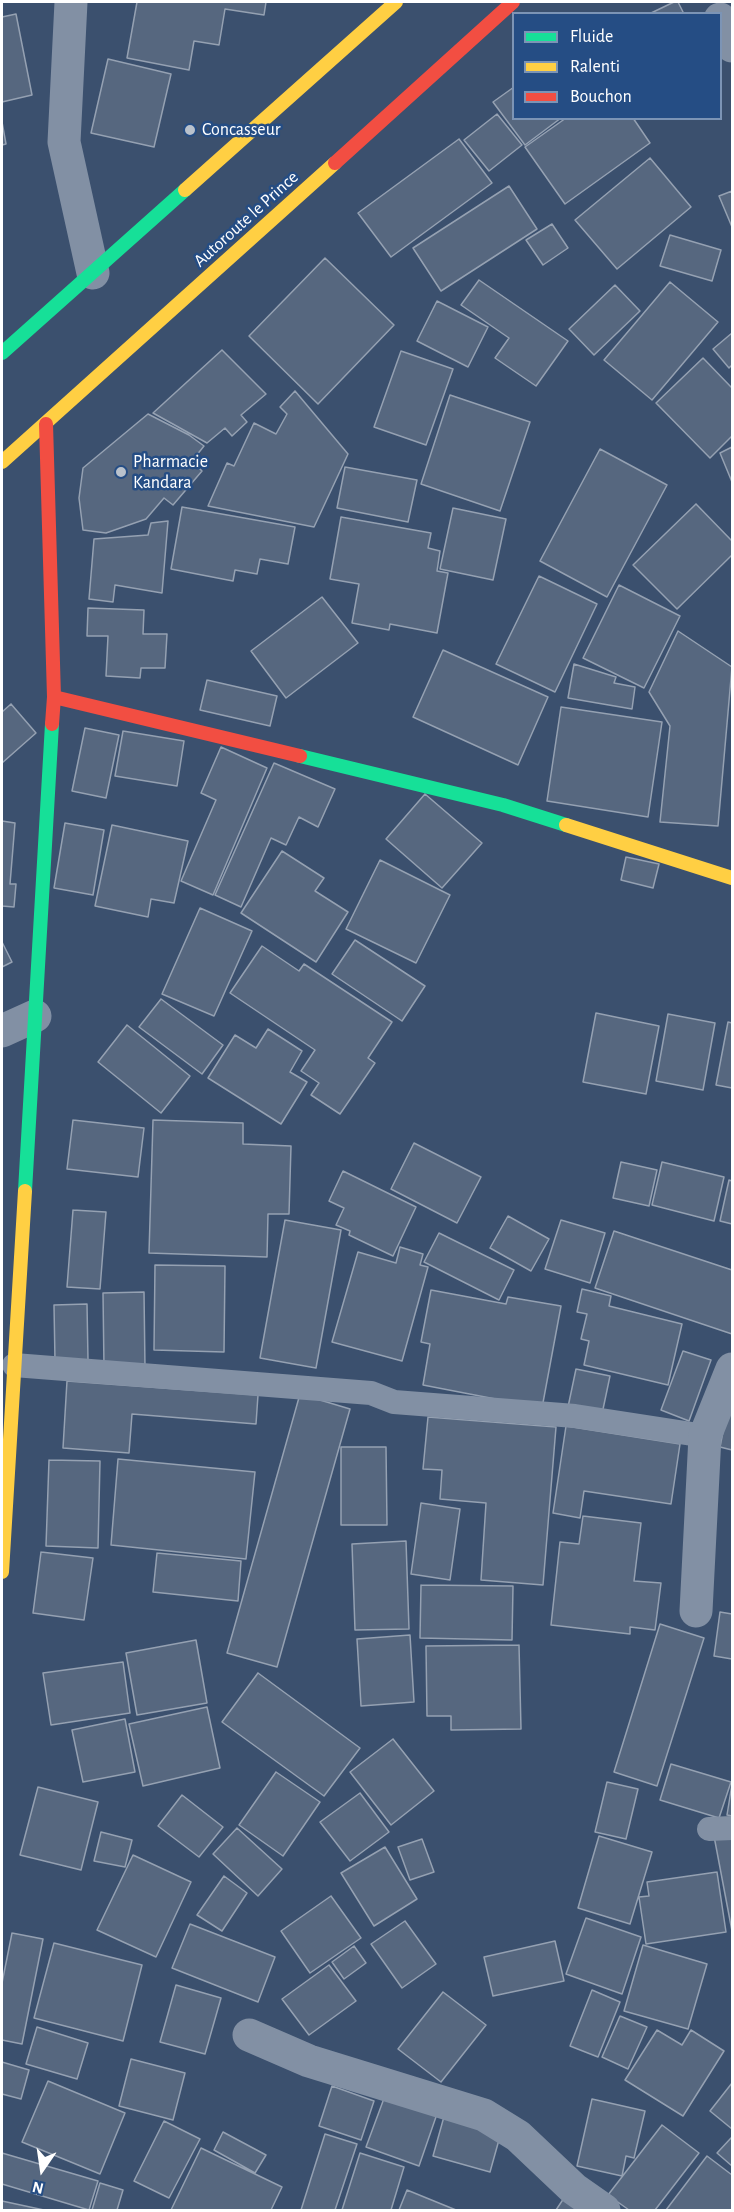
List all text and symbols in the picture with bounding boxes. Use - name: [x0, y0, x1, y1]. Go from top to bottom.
- legend: [512, 12, 722, 120]
- text: Fluide: [570, 28, 613, 46]
- text: Ralenti: [570, 58, 620, 76]
- text: Bouchon: [570, 88, 632, 106]
- place label: Concasseur: [202, 119, 280, 141]
- marker: Concasseur: [183, 123, 197, 137]
- street label: Autoroute le Prince: [189, 166, 303, 272]
- place label: Pharmacie Kandara: [133, 451, 208, 494]
- marker: Pharmacie Kandara: [114, 465, 128, 479]
- north arrow: [12, 2140, 72, 2200]
- text: N: [31, 2178, 45, 2197]

